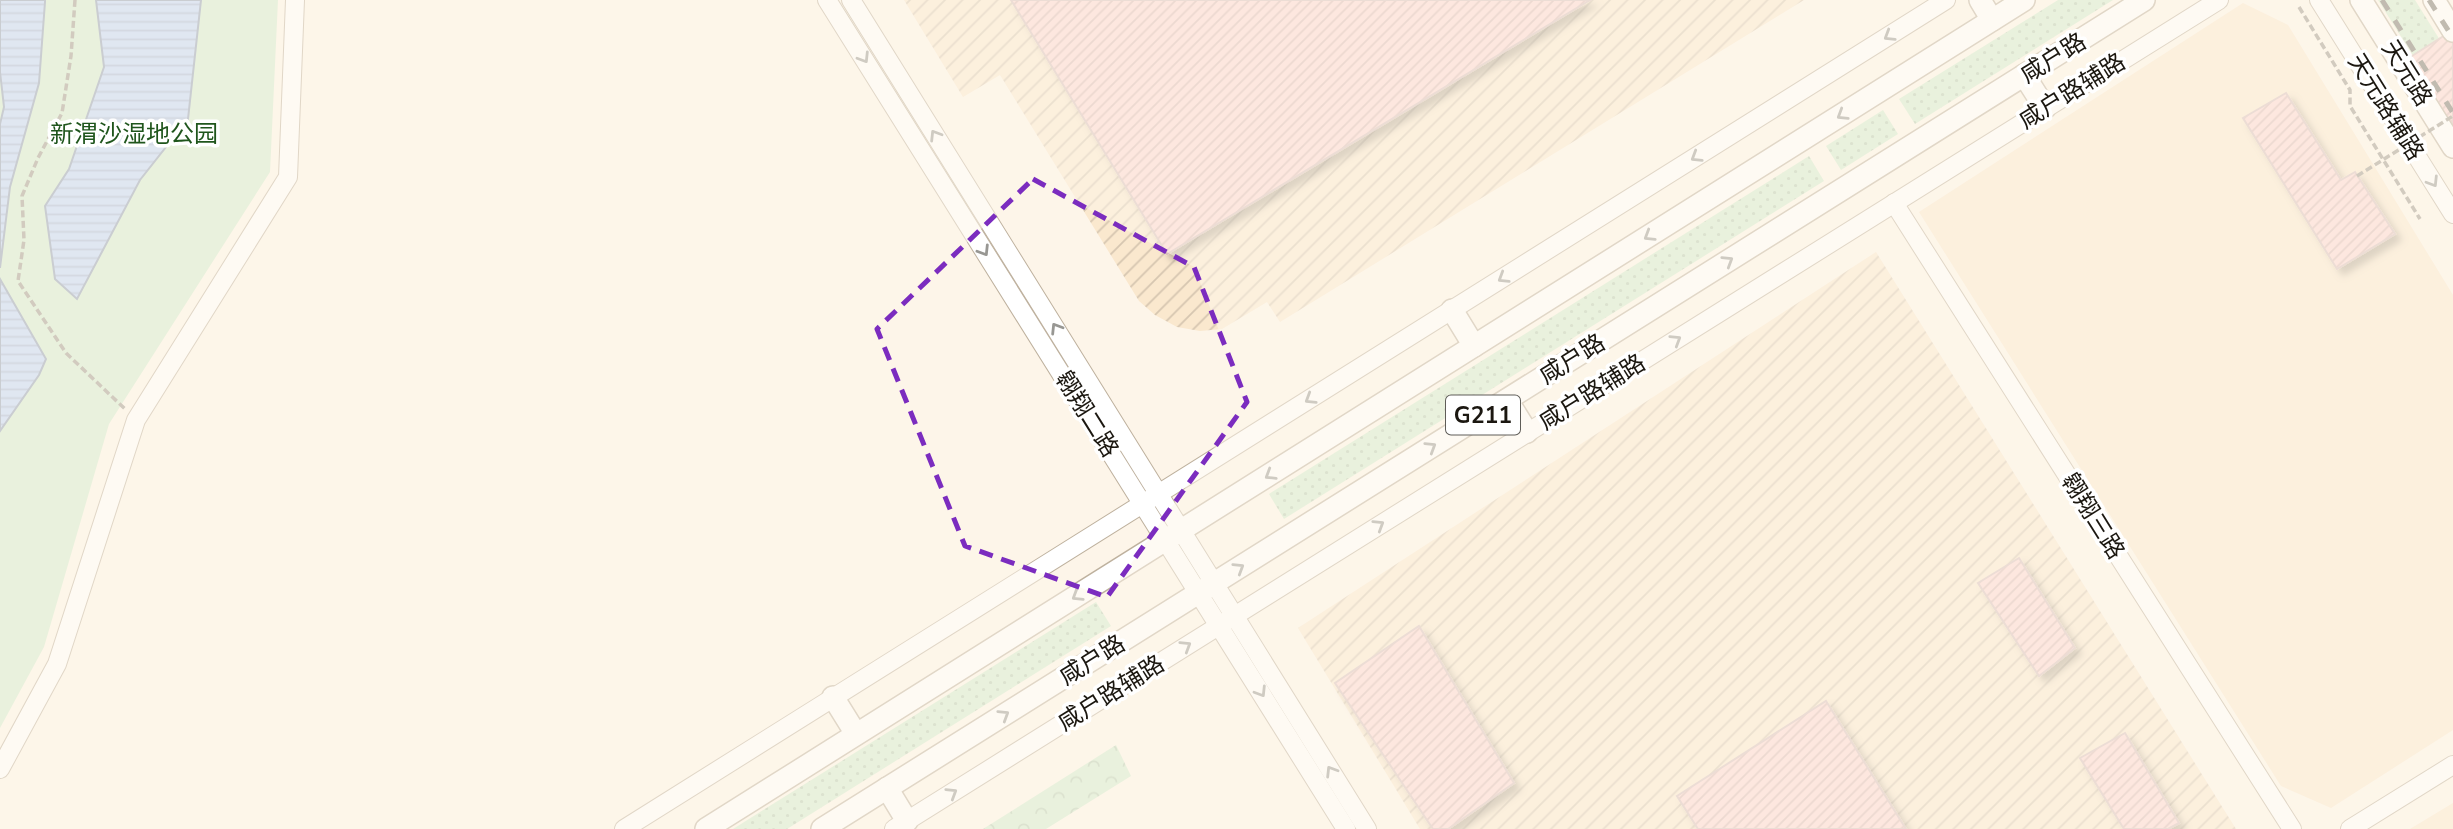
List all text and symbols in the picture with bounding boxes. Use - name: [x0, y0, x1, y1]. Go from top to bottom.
- street label: 咸户路: [2014, 25, 2092, 91]
- one-way arrow: [1883, 28, 1896, 41]
- street label: 天元路: [2374, 34, 2440, 112]
- street label: 咸户路辅路: [2013, 46, 2131, 136]
- street label: 天元路辅路: [2341, 48, 2431, 166]
- one-way arrow: [855, 50, 868, 63]
- one-way arrow: [1836, 106, 1849, 119]
- park label: 新渭沙湿地公园: [50, 118, 218, 150]
- one-way arrow: [931, 130, 944, 143]
- one-way arrow: [1690, 149, 1703, 162]
- one-way arrow: [2425, 175, 2438, 188]
- one-way arrow: [1644, 227, 1657, 240]
- one-way arrow: [976, 243, 989, 256]
- one-way arrow: [1720, 257, 1733, 270]
- one-way arrow: [1498, 269, 1511, 282]
- one-way arrow: [1051, 323, 1064, 336]
- street label: 咸户路: [1533, 326, 1611, 392]
- one-way arrow: [1668, 335, 1681, 348]
- street label: 咸户路辅路: [1533, 347, 1651, 437]
- street label: 翱翔二路: [1048, 365, 1126, 463]
- one-way arrow: [1305, 390, 1318, 403]
- road number: G211: [1446, 396, 1520, 434]
- one-way arrow: [1424, 443, 1437, 456]
- one-way arrow: [1265, 466, 1278, 479]
- street label: 翱翔三路: [2054, 467, 2132, 565]
- one-way arrow: [1371, 521, 1384, 534]
- one-way arrow: [1231, 563, 1244, 576]
- one-way arrow: [1072, 587, 1085, 600]
- street label: 咸户路: [1053, 627, 1131, 693]
- one-way arrow: [1178, 642, 1191, 655]
- street label: 咸户路辅路: [1052, 648, 1170, 738]
- one-way arrow: [1253, 685, 1266, 698]
- one-way arrow: [997, 710, 1010, 723]
- one-way arrow: [1327, 766, 1340, 779]
- one-way arrow: [944, 788, 957, 801]

